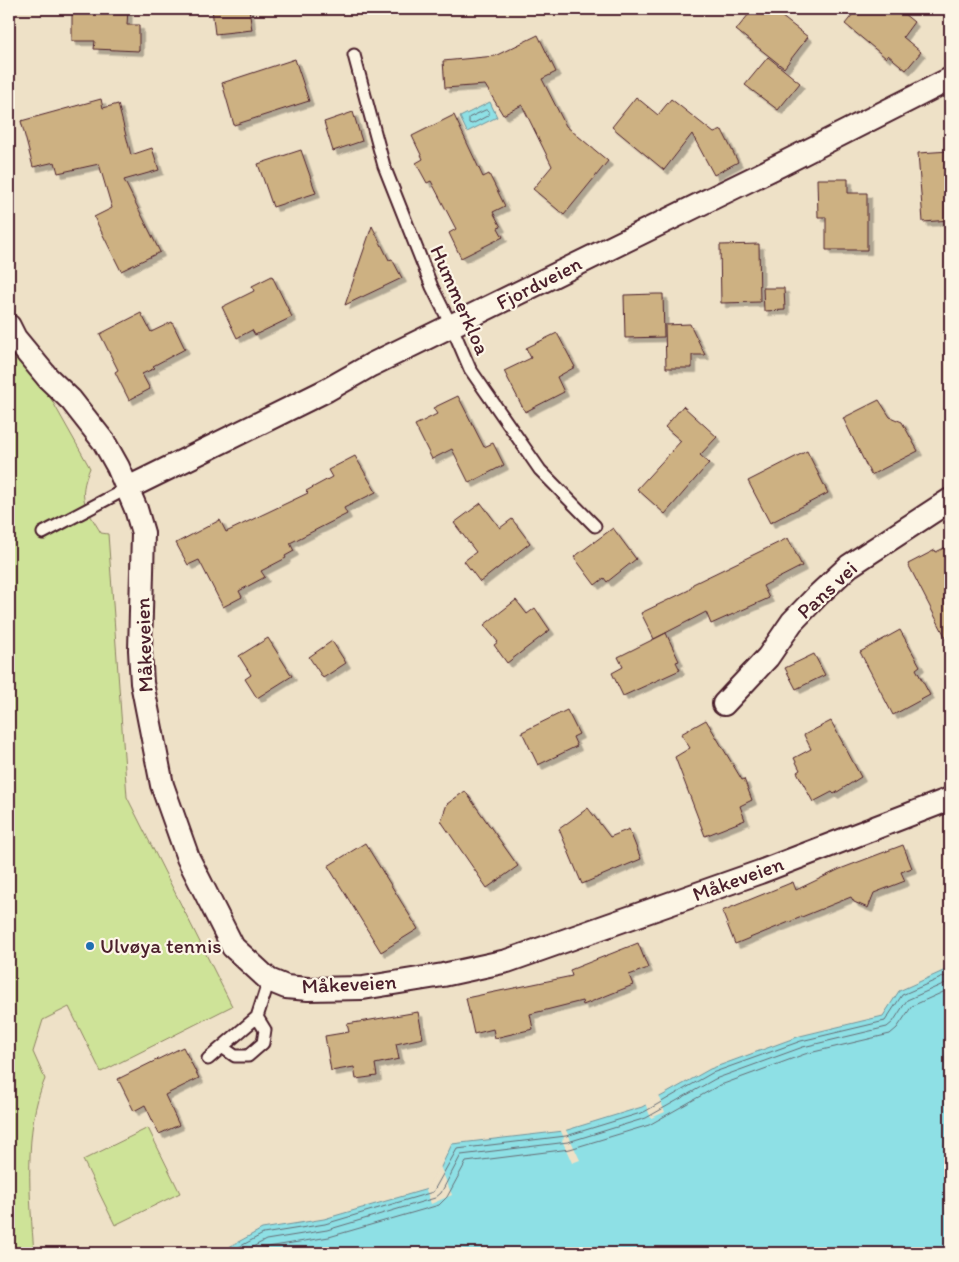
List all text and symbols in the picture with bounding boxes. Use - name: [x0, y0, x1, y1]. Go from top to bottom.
- street label: Hummerkloa: [425, 241, 496, 359]
- street label: Fjordveien: [492, 250, 586, 315]
- street label: Pans vei: [791, 556, 862, 624]
- street label: Måkeveien: [129, 597, 158, 693]
- street label: Måkeveien: [689, 850, 787, 907]
- place label: Ulvøya tennis: [100, 933, 222, 958]
- marker: Ulvøya tennis: [84, 940, 96, 952]
- street label: Måkeveien: [301, 969, 397, 998]

